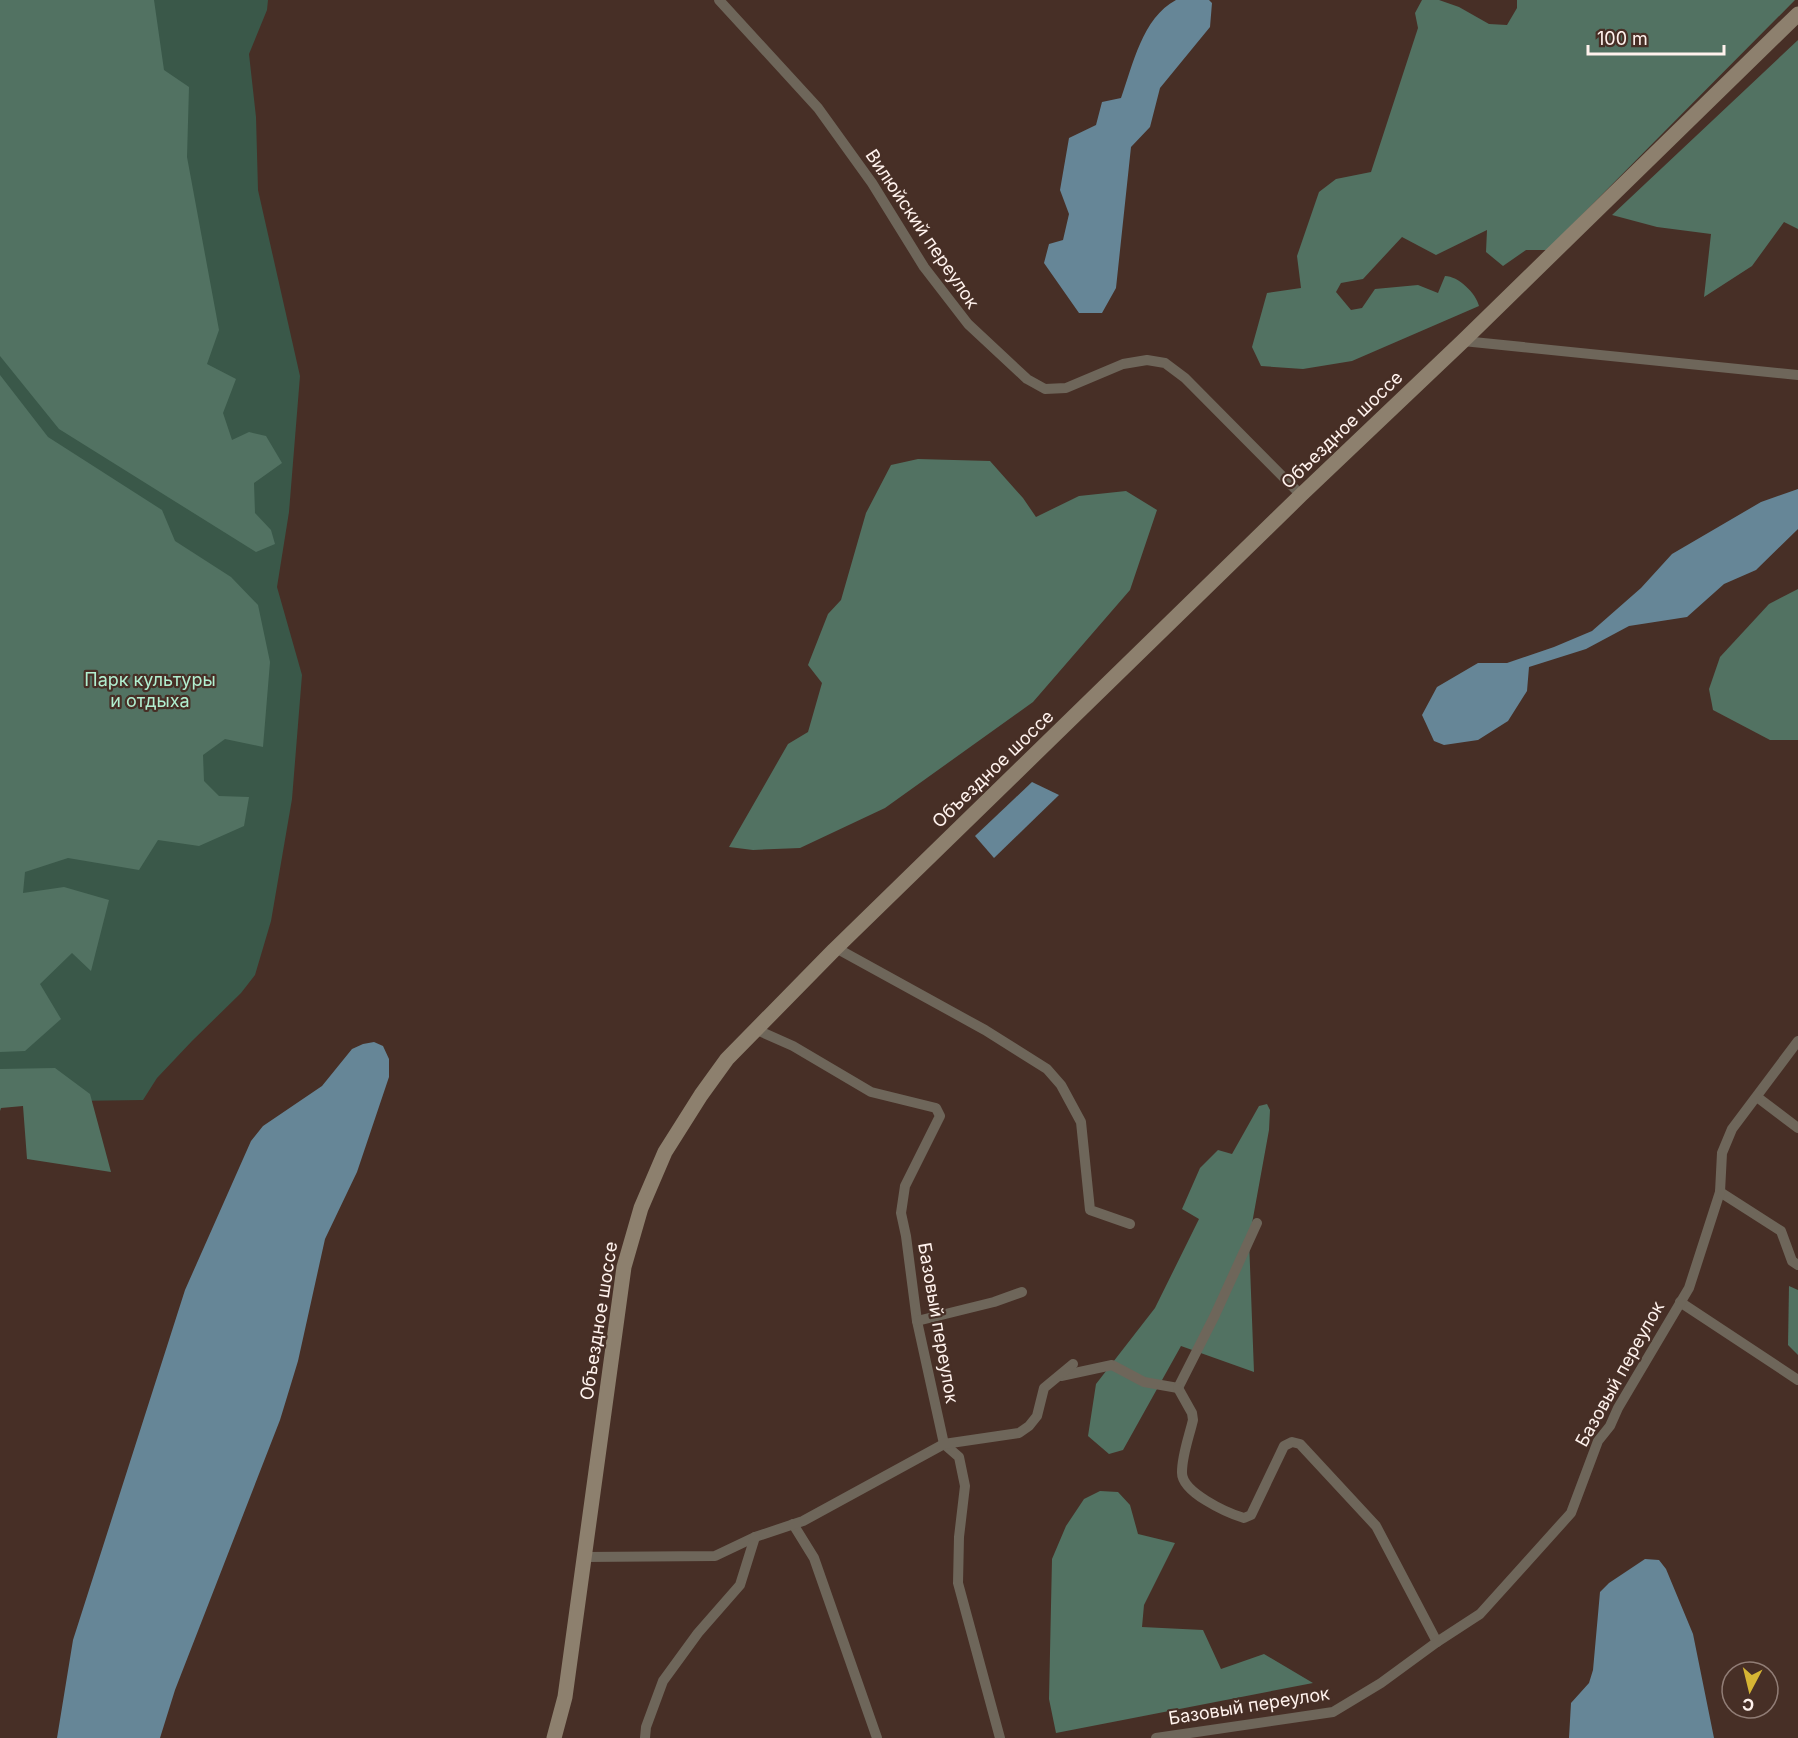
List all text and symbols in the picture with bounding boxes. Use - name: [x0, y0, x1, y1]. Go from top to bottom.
- scale bar: [1588, 18, 1724, 56]
- text: 100 m: [1597, 28, 1648, 49]
- street label: Вилюйский переулок: [861, 145, 984, 312]
- street label: Объездное шоссе: [1277, 366, 1407, 493]
- park label: Парк культуры и отдыха: [84, 669, 216, 711]
- street label: Объездное шоссе: [928, 705, 1058, 832]
- street label: Объездное шоссе: [576, 1240, 621, 1402]
- street label: Базовый переулок: [914, 1241, 963, 1405]
- street label: Базовый переулок: [1571, 1297, 1668, 1450]
- north arrow: [1720, 1660, 1780, 1720]
- street label: Базовый переулок: [1167, 1682, 1331, 1729]
- text: С: [1741, 1694, 1755, 1716]

